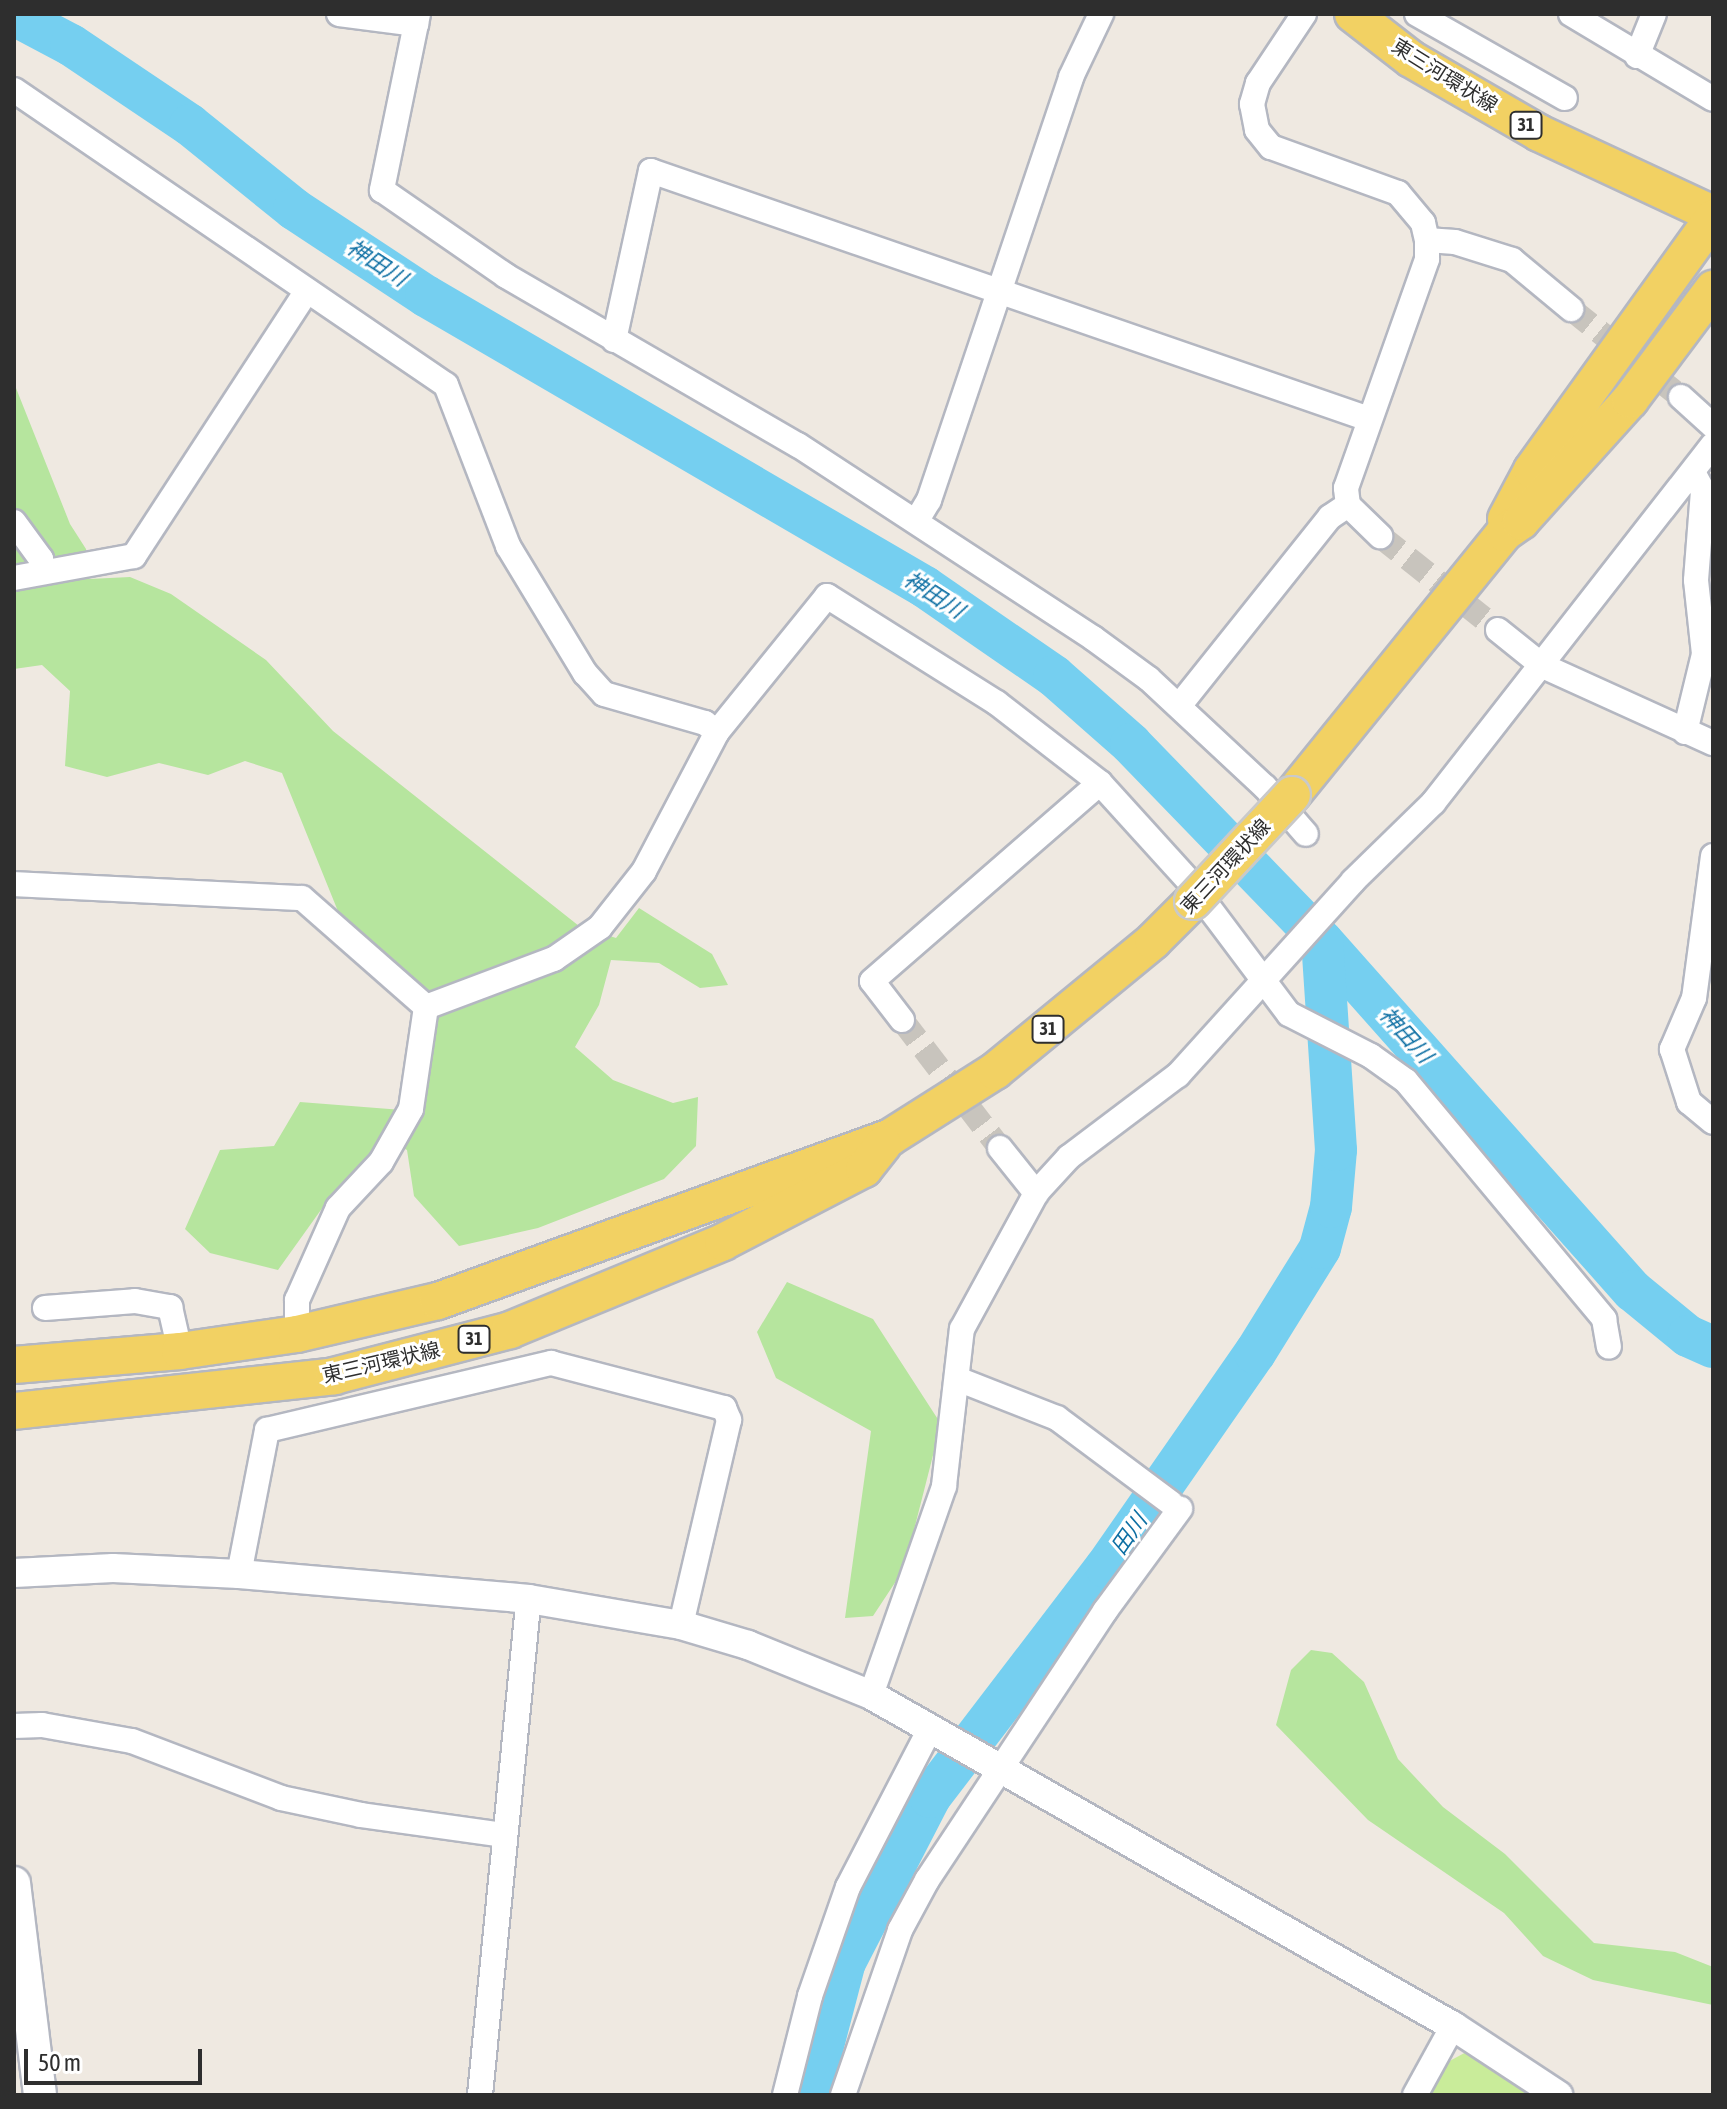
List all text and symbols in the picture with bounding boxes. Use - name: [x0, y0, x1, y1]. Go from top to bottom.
- street label: 東三河環状線: [1388, 33, 1502, 117]
- road number: 31: [1508, 111, 1544, 139]
- water label: 神田川: [342, 234, 412, 292]
- water label: 神田川: [899, 566, 969, 624]
- street label: 東三河環状線: [1175, 814, 1275, 918]
- water label: 神田川: [1374, 1002, 1438, 1068]
- road number: 31: [1030, 1015, 1066, 1043]
- road number: 31: [456, 1325, 492, 1353]
- street label: 東三河環状線: [320, 1337, 442, 1387]
- water label: 田川: [1106, 1508, 1152, 1560]
- scale bar: [28, 2033, 206, 2083]
- text: 50 m: [38, 2049, 81, 2076]

